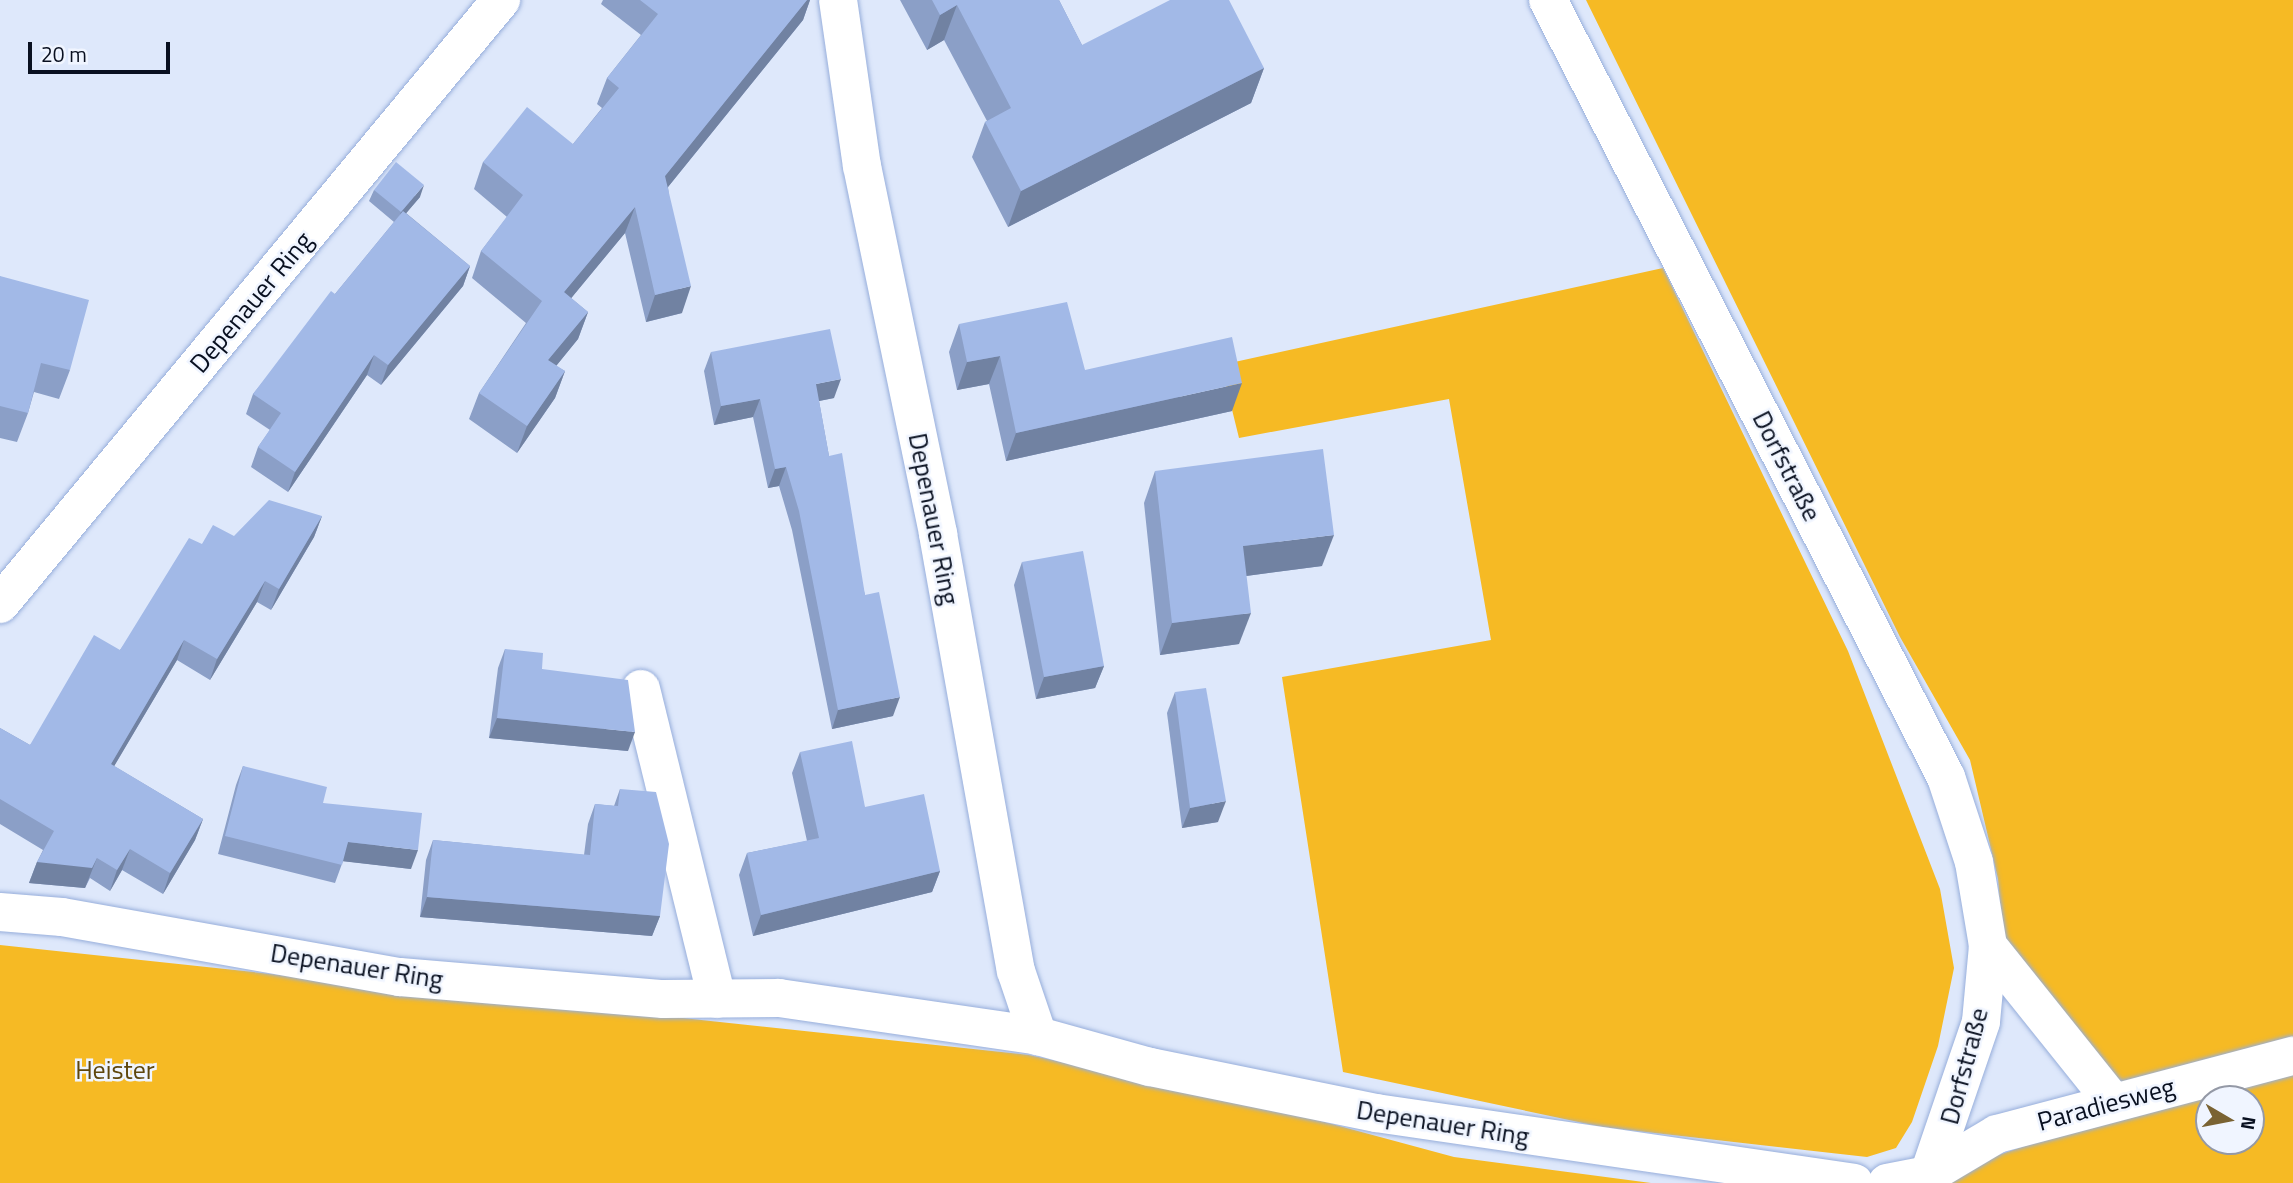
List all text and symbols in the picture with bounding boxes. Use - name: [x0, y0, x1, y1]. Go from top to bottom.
- scale bar: [32, 28, 173, 72]
- text: 20 m: [41, 38, 87, 70]
- street label: Depenauer Ring: [183, 225, 319, 379]
- street label: Dorfstraße: [1746, 406, 1828, 526]
- street label: Depenauer Ring: [902, 430, 966, 608]
- street label: Depenauer Ring: [268, 937, 446, 995]
- street label: Dorfstraße: [1933, 1004, 1995, 1128]
- park label: Heister: [75, 1054, 155, 1086]
- street label: Paradiesweg: [2034, 1071, 2178, 1137]
- north arrow: [2195, 1085, 2265, 1155]
- street label: Depenauer Ring: [1354, 1094, 1532, 1152]
- text: N: [2234, 1114, 2265, 1132]

